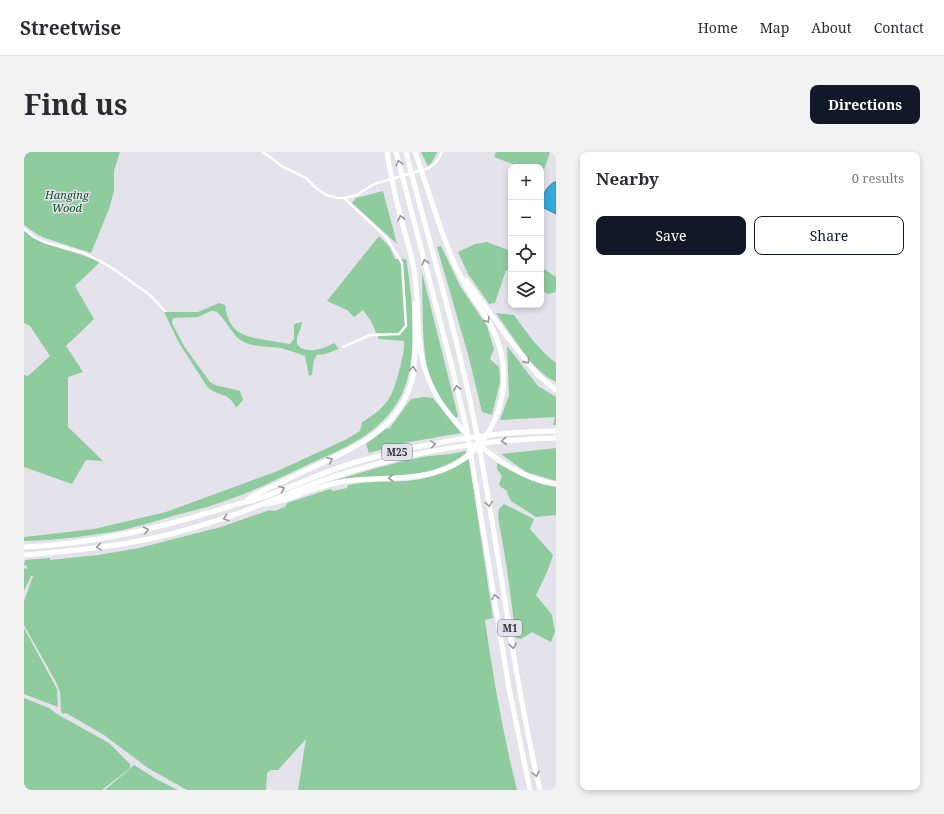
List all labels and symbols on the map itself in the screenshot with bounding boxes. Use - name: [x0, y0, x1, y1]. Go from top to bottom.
- one-way arrow: [395, 160, 403, 167]
- park label: Hanging Wood: [44, 187, 90, 215]
- one-way arrow: [397, 215, 406, 222]
- one-way arrow: [421, 259, 430, 266]
- one-way arrow: [483, 316, 490, 323]
- one-way arrow: [522, 356, 529, 364]
- one-way arrow: [409, 366, 418, 372]
- one-way arrow: [454, 385, 462, 391]
- one-way arrow: [501, 437, 507, 446]
- one-way arrow: [429, 440, 436, 449]
- road number: M25: [382, 444, 412, 460]
- one-way arrow: [325, 457, 333, 465]
- one-way arrow: [388, 474, 394, 483]
- one-way arrow: [278, 486, 285, 494]
- one-way arrow: [484, 501, 493, 507]
- one-way arrow: [222, 513, 229, 522]
- one-way arrow: [143, 527, 149, 535]
- one-way arrow: [96, 542, 102, 551]
- one-way arrow: [491, 594, 499, 600]
- road number: M1: [498, 620, 522, 636]
- one-way arrow: [508, 643, 516, 649]
- one-way arrow: [531, 770, 540, 777]

